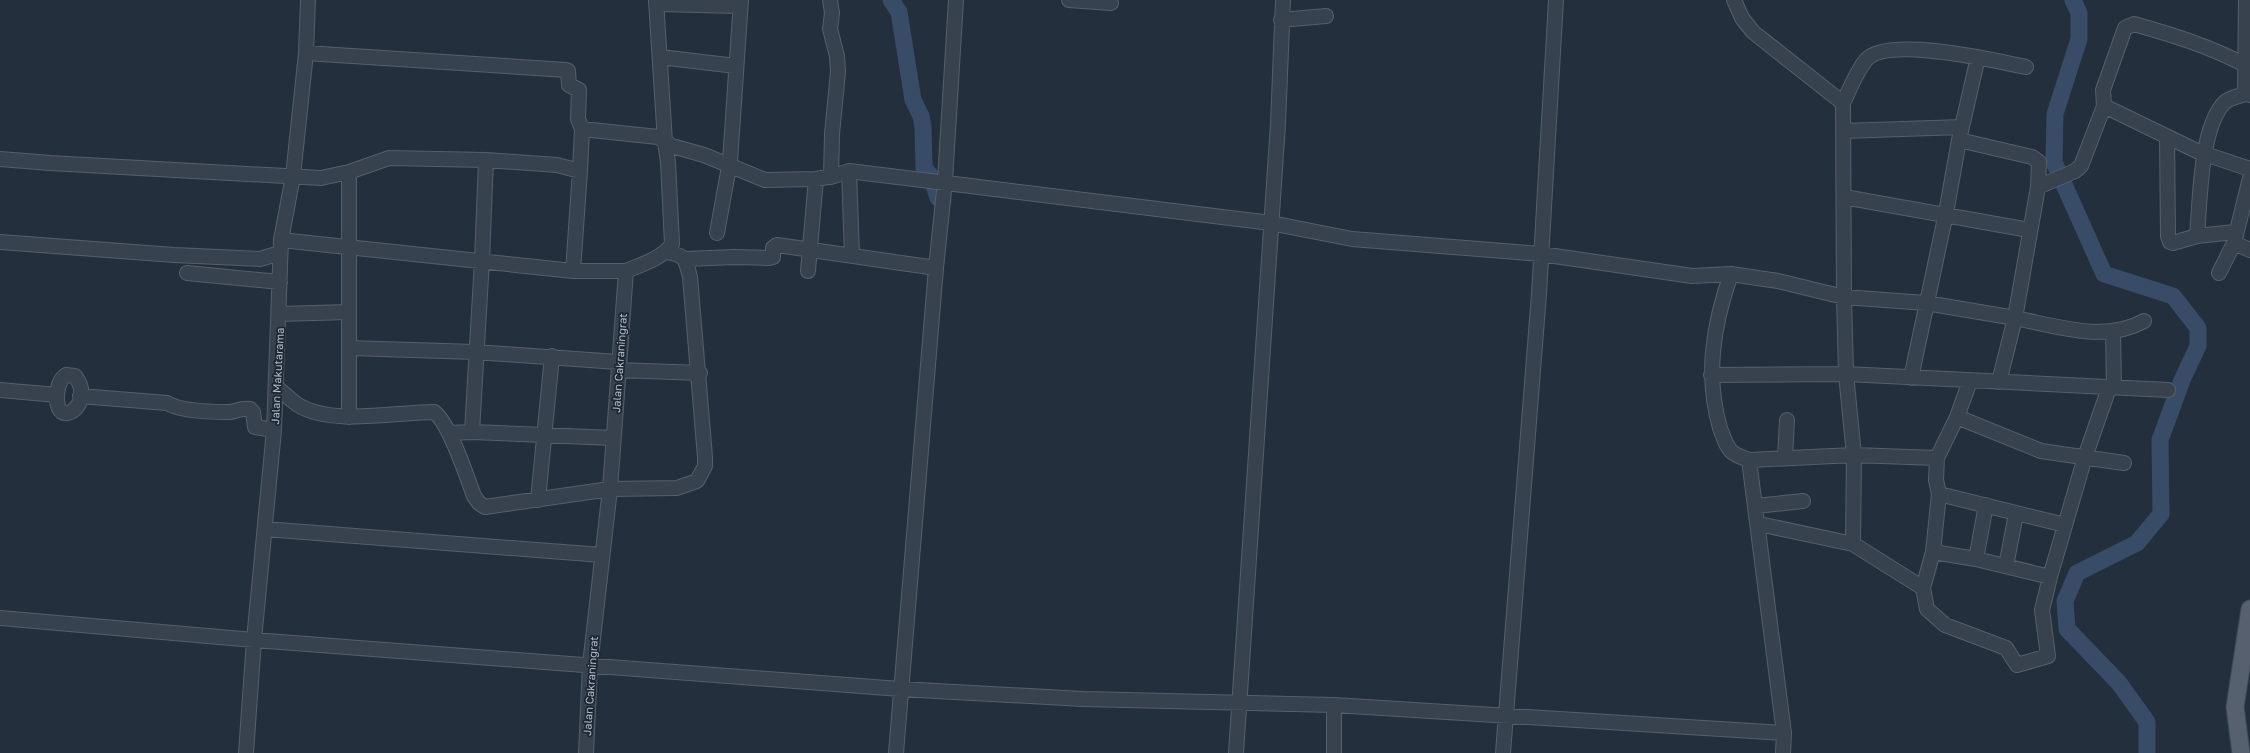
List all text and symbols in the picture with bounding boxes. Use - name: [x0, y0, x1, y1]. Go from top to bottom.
- street label: Jalan Cakraningrat: [609, 313, 629, 413]
- street label: Jalan Makutarama: [268, 327, 286, 425]
- street label: Jalan Cakraningrat: [580, 636, 600, 736]

